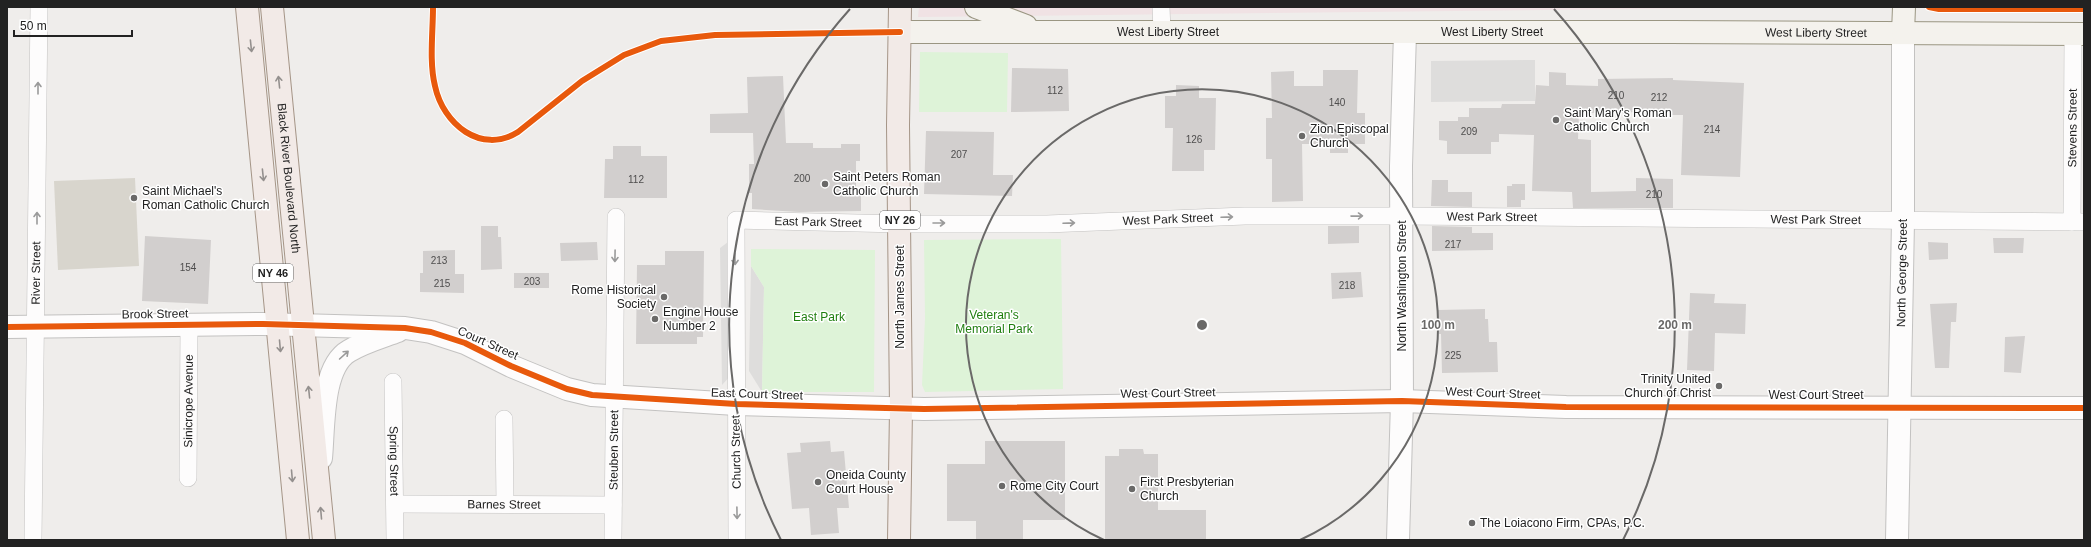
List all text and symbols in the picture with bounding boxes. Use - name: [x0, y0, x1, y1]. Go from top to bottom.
- scale bar: [14, 12, 132, 38]
- text: 50 m: [20, 19, 47, 33]
- street label: West Liberty Street: [1117, 25, 1220, 39]
- street label: West Liberty Street: [1441, 25, 1544, 39]
- street label: West Liberty Street: [1765, 25, 1868, 40]
- one-way arrow: [247, 39, 254, 52]
- one-way arrow: [276, 76, 283, 89]
- one-way arrow: [34, 82, 42, 95]
- house number: 112: [1047, 85, 1063, 96]
- street label: Stevens Street: [2065, 88, 2080, 167]
- house number: 210: [1608, 90, 1625, 101]
- house number: 212: [1651, 92, 1668, 103]
- house number: 140: [1329, 97, 1346, 108]
- street label: Black River Boulevard North: [274, 102, 303, 254]
- place label: Saint Mary's Roman Catholic Church: [1564, 106, 1672, 134]
- marker: Saint Mary's Roman Catholic Church: [1551, 115, 1561, 125]
- place label: Zion Episcopal Church: [1310, 122, 1389, 150]
- house number: 214: [1704, 124, 1721, 135]
- house number: 209: [1461, 126, 1478, 137]
- marker: Zion Episcopal Church: [1297, 131, 1307, 141]
- house number: 126: [1186, 134, 1203, 145]
- house number: 207: [951, 149, 968, 160]
- one-way arrow: [260, 168, 267, 181]
- place label: Saint Peters Roman Catholic Church: [833, 170, 940, 198]
- house number: 200: [794, 173, 811, 184]
- house number: 112: [628, 174, 644, 185]
- marker: Saint Peters Roman Catholic Church: [820, 179, 830, 189]
- place label: Saint Michael's Roman Catholic Church: [142, 184, 269, 212]
- house number: 210: [1646, 189, 1663, 200]
- marker: Saint Michael's Roman Catholic Church: [129, 193, 139, 203]
- street label: West Park Street: [1446, 209, 1538, 224]
- street label: West Park Street: [1122, 210, 1214, 228]
- road number: NY 26: [880, 211, 920, 229]
- one-way arrow: [33, 212, 41, 225]
- one-way arrow: [1350, 212, 1363, 220]
- street label: West Park Street: [1770, 212, 1862, 227]
- one-way arrow: [1220, 213, 1233, 221]
- street label: East Park Street: [774, 214, 863, 230]
- street label: North George Street: [1894, 218, 1910, 327]
- one-way arrow: [932, 219, 945, 227]
- one-way arrow: [1062, 219, 1075, 227]
- street label: North Washington Street: [1395, 220, 1409, 351]
- house number: 217: [1445, 239, 1462, 250]
- street label: River Street: [29, 241, 43, 305]
- street label: North James Street: [893, 245, 907, 349]
- one-way arrow: [611, 249, 619, 262]
- one-way arrow: [731, 252, 739, 265]
- house number: 213: [431, 255, 448, 266]
- house number: 154: [180, 262, 197, 273]
- road number: NY 46: [253, 264, 293, 282]
- house number: 203: [524, 276, 541, 287]
- house number: 215: [434, 278, 451, 289]
- house number: 218: [1339, 280, 1356, 291]
- place label: Rome Historical Society: [571, 283, 656, 311]
- marker: Rome Historical Society: [659, 292, 669, 302]
- place label: Engine House Number 2: [663, 305, 739, 333]
- street label: Brook Street: [122, 306, 189, 322]
- park label: Veteran's Memorial Park: [955, 308, 1034, 336]
- park label: East Park: [793, 310, 846, 324]
- marker: Engine House Number 2: [650, 314, 660, 324]
- centre of rings: [1195, 318, 1209, 332]
- text: 100 m: [1421, 318, 1455, 332]
- text: 200 m: [1658, 318, 1692, 332]
- street label: Court Street: [456, 323, 521, 363]
- one-way arrow: [276, 339, 283, 352]
- house number: 225: [1445, 350, 1462, 361]
- one-way arrow: [338, 351, 349, 360]
- street label: Sinicrope Avenue: [181, 354, 196, 448]
- place label: Trinity United Church of Christ: [1624, 372, 1712, 400]
- marker: Trinity United Church of Christ: [1714, 381, 1724, 391]
- street label: West Court Street: [1445, 384, 1541, 402]
- street label: East Court Street: [711, 385, 804, 403]
- street label: West Court Street: [1120, 385, 1216, 401]
- one-way arrow: [305, 386, 313, 399]
- street label: West Court Street: [1768, 388, 1864, 402]
- street label: Steuben Street: [606, 409, 621, 490]
- street label: Church Street: [728, 414, 744, 489]
- street label: Spring Street: [387, 426, 401, 497]
- place label: Oneida County Court House: [826, 468, 906, 496]
- one-way arrow: [288, 469, 296, 482]
- place label: First Presbyterian Church: [1140, 475, 1234, 503]
- marker: Oneida County Court House: [813, 477, 823, 487]
- place label: Rome City Court: [1010, 479, 1099, 493]
- marker: Rome City Court: [997, 481, 1007, 491]
- marker: First Presbyterian Church: [1127, 484, 1137, 494]
- street label: Barnes Street: [467, 497, 541, 512]
- one-way arrow: [733, 506, 741, 519]
- one-way arrow: [318, 507, 325, 520]
- place label: The Loiacono Firm, CPAs, P.C.: [1480, 516, 1645, 530]
- marker: The Loiacono Firm, CPAs, P.C.: [1467, 518, 1477, 528]

